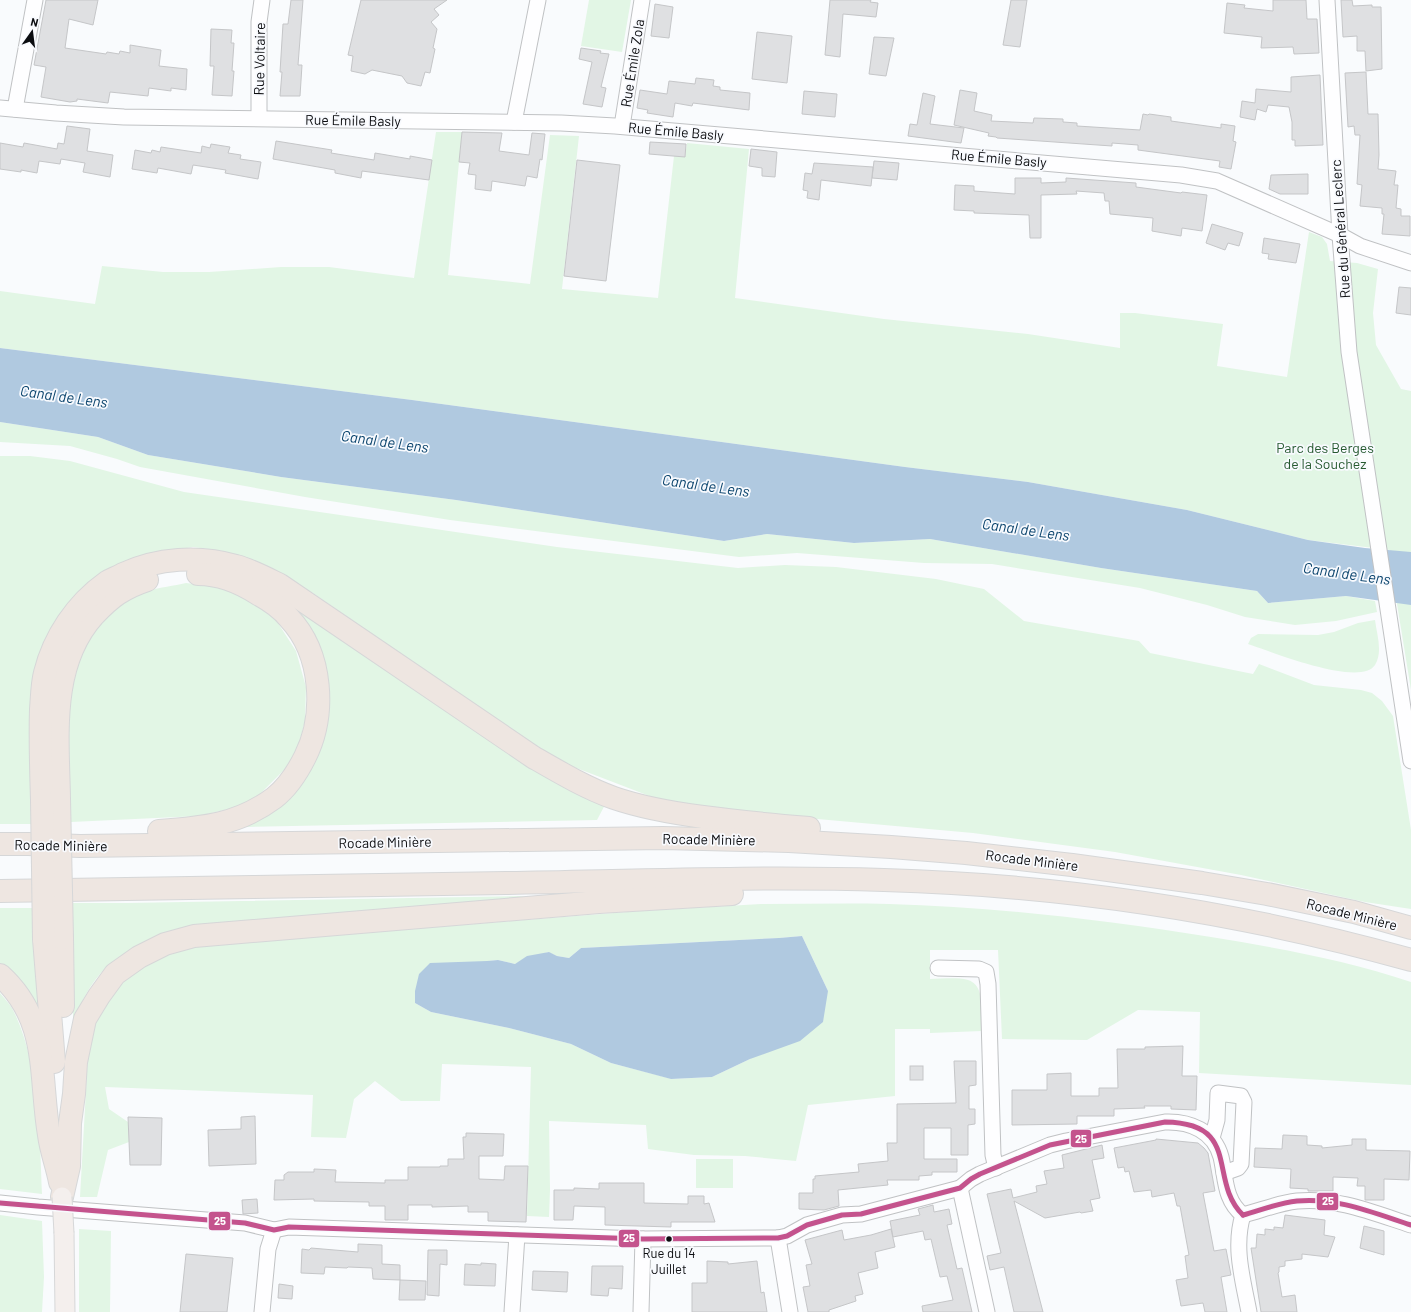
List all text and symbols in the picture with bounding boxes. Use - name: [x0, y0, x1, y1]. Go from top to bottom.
- north arrow: [12, 12, 52, 52]
- text: N: [29, 15, 40, 29]
- street label: Rue Émile Zola: [617, 18, 647, 108]
- street label: Rue Voltaire: [250, 22, 268, 96]
- street label: Rue Émile Basly: [305, 111, 402, 129]
- street label: Rue Émile Basly: [628, 118, 725, 144]
- street label: Rue Émile Basly: [951, 145, 1048, 171]
- street label: Rue du Général Leclerc: [1327, 159, 1353, 299]
- water label: Canal de Lens: [19, 381, 109, 411]
- water label: Canal de Lens: [340, 426, 430, 456]
- park label: Parc des Berges de la Souchez: [1276, 439, 1374, 472]
- water label: Canal de Lens: [661, 470, 751, 500]
- water label: Canal de Lens: [981, 514, 1071, 544]
- water label: Canal de Lens: [1302, 558, 1392, 588]
- street label: Rocade Minière: [662, 830, 756, 848]
- street label: Rocade Minière: [338, 833, 432, 851]
- street label: Rocade Minière: [14, 836, 108, 854]
- street label: Rocade Minière: [985, 846, 1079, 874]
- street label: Rocade Minière: [1305, 894, 1399, 934]
- line badge: 25: [1070, 1129, 1092, 1148]
- text: 25: [1075, 1132, 1087, 1145]
- line badge: 25: [1316, 1192, 1339, 1211]
- text: 25: [1322, 1194, 1334, 1207]
- line badge: 25: [208, 1211, 231, 1231]
- text: 25: [214, 1214, 226, 1227]
- line badge: 25: [618, 1229, 640, 1248]
- text: 25: [623, 1231, 635, 1244]
- marker: Rue du 14 Juillet: [664, 1234, 674, 1244]
- place label: Rue du 14 Juillet: [643, 1245, 695, 1277]

